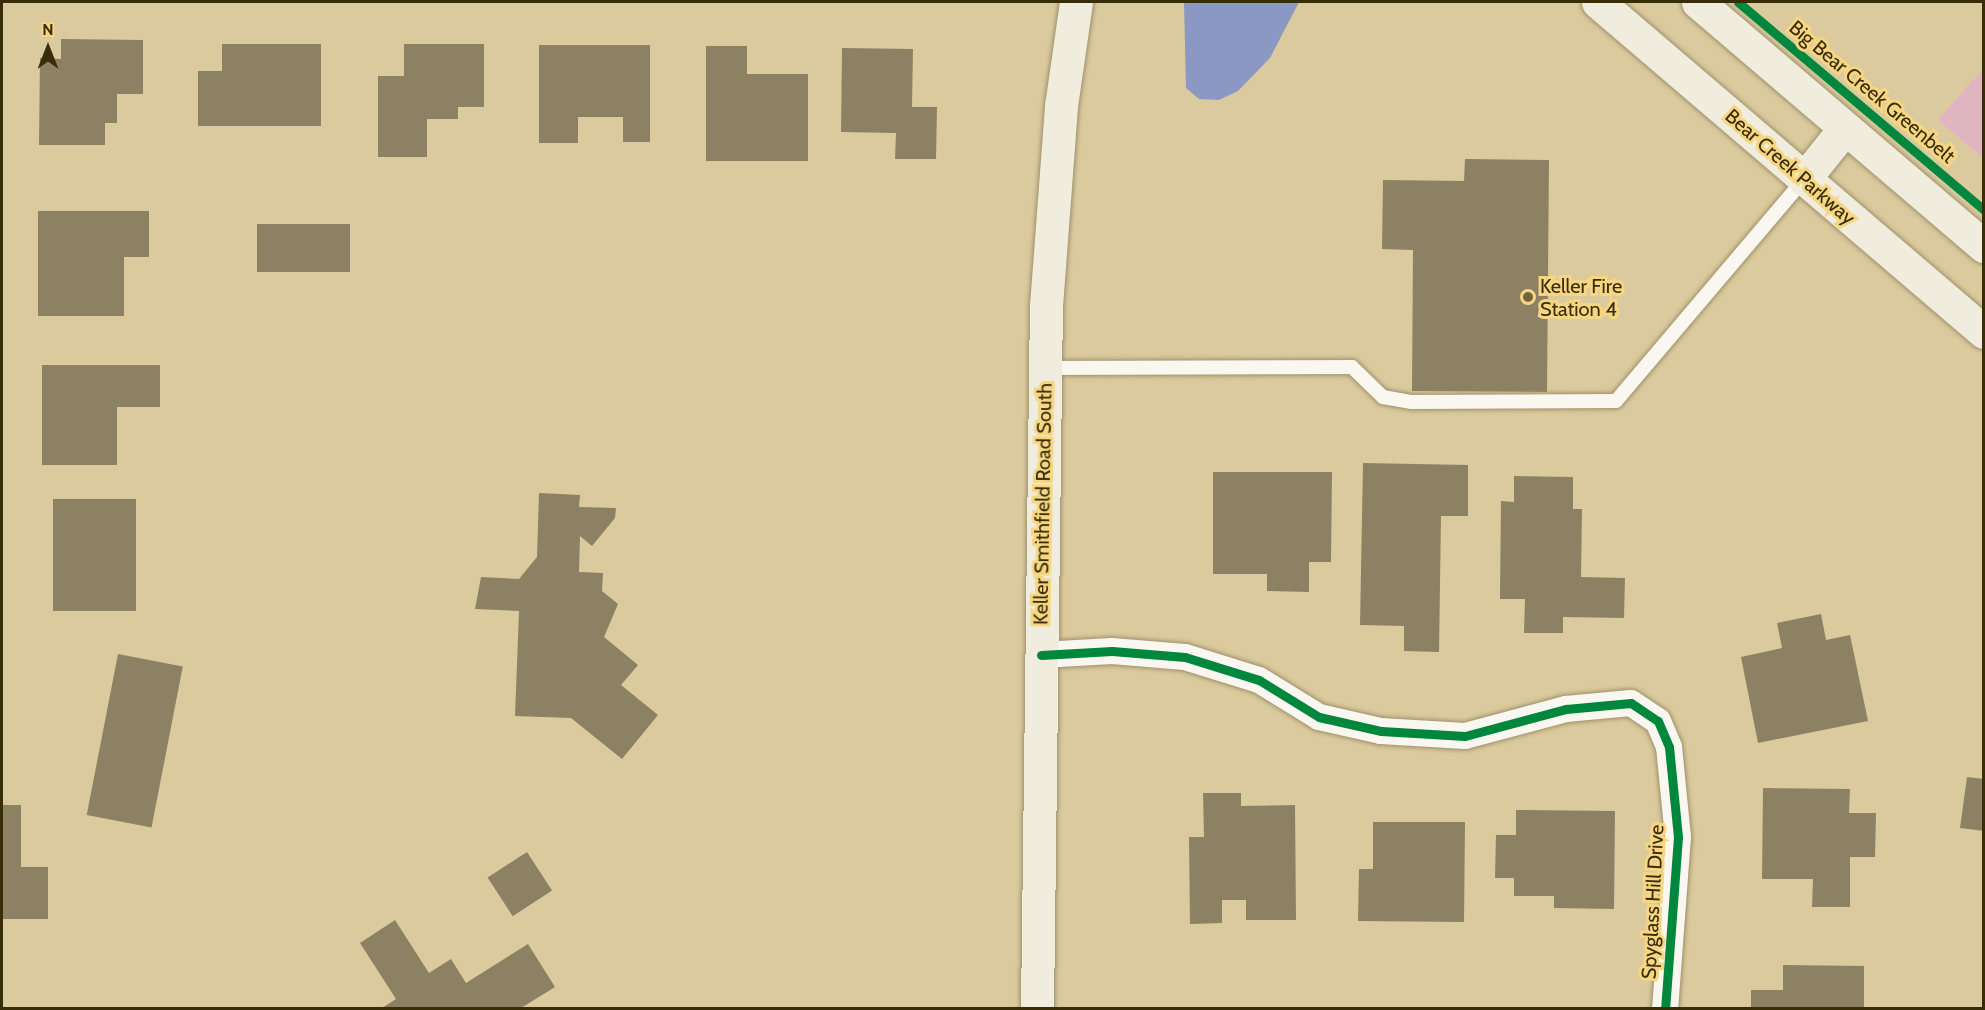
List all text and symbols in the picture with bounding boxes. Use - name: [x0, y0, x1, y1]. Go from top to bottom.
- street label: Big Bear Creek Greenbelt: [1784, 16, 1960, 168]
- north arrow: [18, 18, 78, 78]
- text: N: [42, 20, 54, 39]
- street label: Bear Creek Parkway: [1720, 104, 1860, 230]
- place label: Keller Fire Station 4: [1540, 274, 1622, 321]
- marker: Keller Fire Station 4: [1521, 290, 1535, 304]
- street label: Keller Smithfield Road South: [1029, 383, 1057, 625]
- street label: Spyglass Hill Drive: [1637, 824, 1669, 980]

